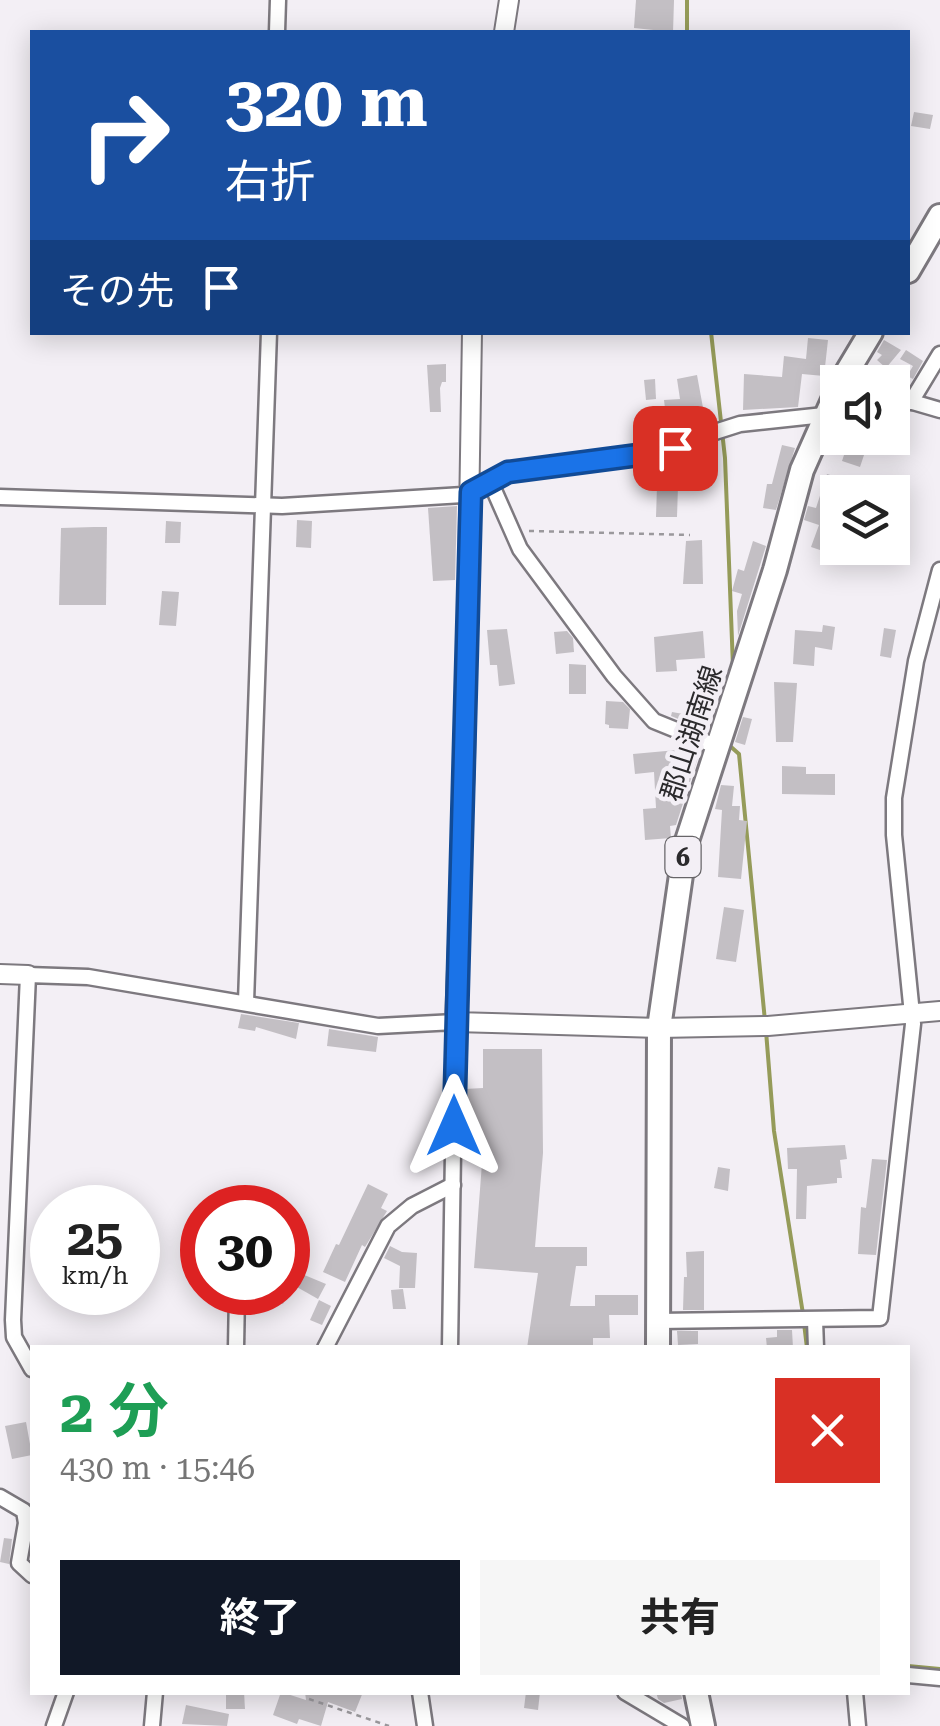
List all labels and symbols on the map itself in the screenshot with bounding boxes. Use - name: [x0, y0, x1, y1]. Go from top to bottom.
- pin: [633, 406, 718, 491]
- street label: 郡山湖南線: [654, 661, 729, 805]
- road number: 6: [666, 837, 700, 877]
- position arrow: [402, 1074, 506, 1178]
- speed limit sign: 30: [180, 1185, 310, 1315]

